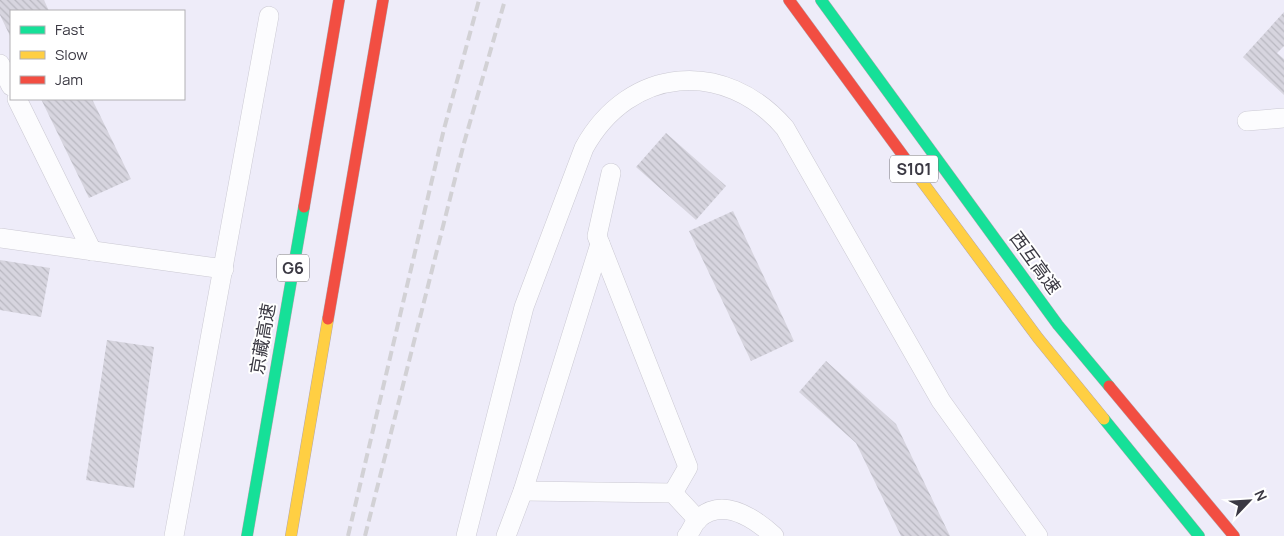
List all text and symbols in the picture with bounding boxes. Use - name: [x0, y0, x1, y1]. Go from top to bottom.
- legend: [10, 10, 185, 100]
- text: Fast: [55, 19, 84, 40]
- text: Slow: [55, 44, 88, 65]
- text: Jam: [55, 69, 83, 90]
- road number: S101: [890, 156, 938, 182]
- street label: 西互高速: [1005, 226, 1067, 299]
- road number: G6: [277, 254, 309, 282]
- street label: 京藏高速: [244, 301, 280, 376]
- north arrow: [1224, 476, 1274, 526]
- text: N: [1250, 487, 1272, 504]

